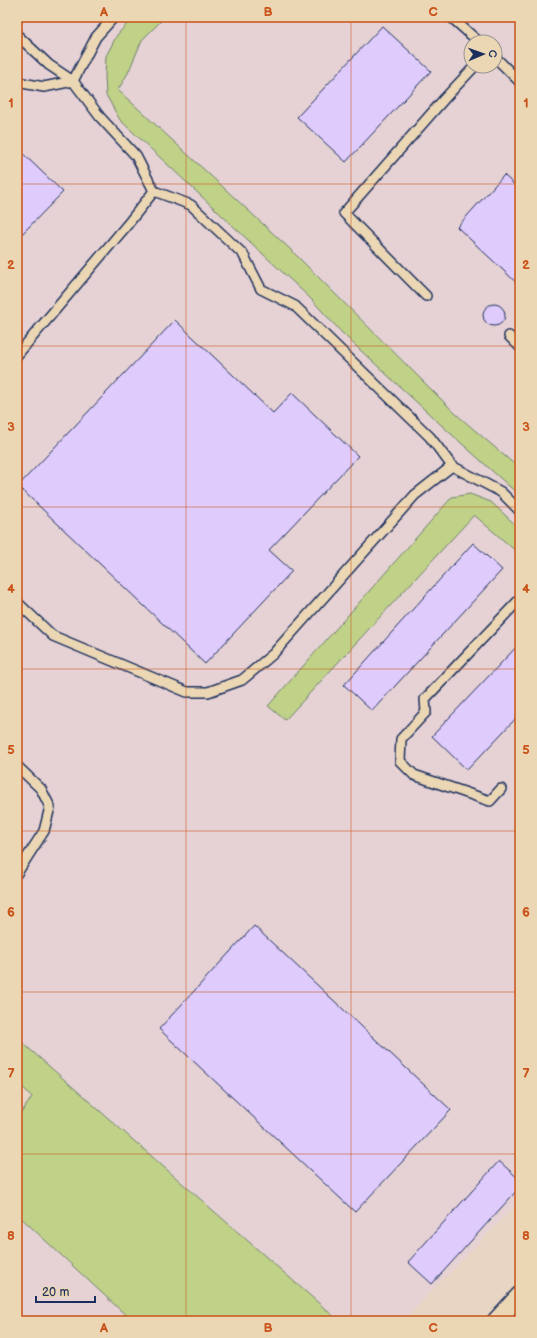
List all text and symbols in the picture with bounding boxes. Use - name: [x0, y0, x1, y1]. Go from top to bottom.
- text: A: [99, 4, 108, 20]
- text: B: [263, 4, 273, 20]
- text: C: [428, 4, 438, 20]
- north arrow: [463, 34, 503, 74]
- text: С: [486, 50, 499, 58]
- text: 1: [8, 95, 14, 111]
- text: 1: [523, 95, 529, 111]
- text: 2: [7, 257, 15, 273]
- text: 2: [522, 257, 530, 273]
- text: 3: [7, 419, 15, 435]
- text: 3: [522, 419, 530, 435]
- text: 4: [7, 581, 15, 597]
- text: 4: [522, 581, 530, 597]
- text: 5: [7, 742, 15, 758]
- text: 5: [522, 742, 530, 758]
- text: 6: [7, 904, 15, 920]
- text: 6: [522, 904, 530, 920]
- text: 7: [7, 1066, 15, 1082]
- text: 7: [522, 1066, 530, 1082]
- text: 8: [7, 1228, 15, 1244]
- text: 8: [522, 1228, 530, 1244]
- scale bar: [36, 1278, 95, 1304]
- text: 20 m: [42, 1285, 69, 1300]
- text: A: [99, 1320, 108, 1336]
- text: B: [263, 1320, 273, 1336]
- text: C: [428, 1320, 438, 1336]

